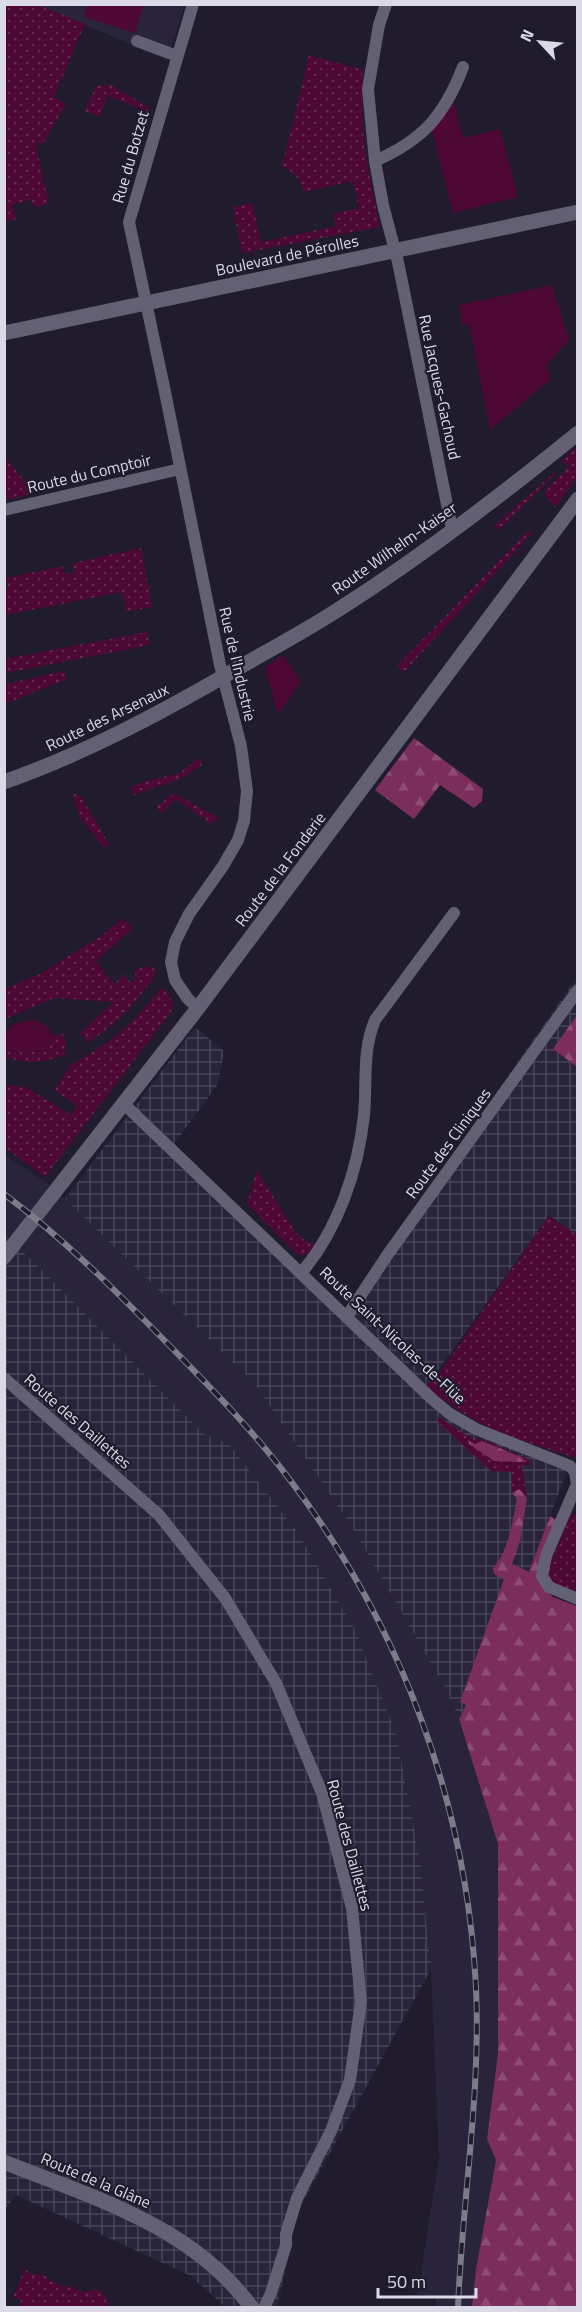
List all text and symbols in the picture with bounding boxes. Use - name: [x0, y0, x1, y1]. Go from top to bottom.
- north arrow: [510, 12, 570, 72]
- text: N: [513, 25, 540, 46]
- street label: Rue du Botzet: [105, 108, 155, 206]
- street label: Boulevard de Pérolles: [213, 228, 361, 282]
- street label: Rue Jacques-Gachoud: [413, 312, 467, 462]
- street label: Route du Comptoir: [25, 447, 154, 499]
- street label: Route Wilhelm-Kaiser: [327, 496, 462, 600]
- street label: Rue de l'Industrie: [213, 604, 263, 724]
- street label: Route des Arsenaux: [41, 677, 173, 757]
- street label: Route de la Fonderie: [229, 807, 331, 931]
- street label: Route des Cliniques: [400, 1083, 496, 1203]
- street label: Route Saint-Nicolas-de-Flüe: [314, 1260, 472, 1410]
- street label: Route des Daillettes: [19, 1368, 137, 1474]
- street label: Route des Daillettes: [321, 1776, 379, 1914]
- street label: Route de la Glâne: [37, 2146, 155, 2214]
- scale bar: [378, 2261, 476, 2299]
- text: 50 m: [387, 2268, 426, 2295]

